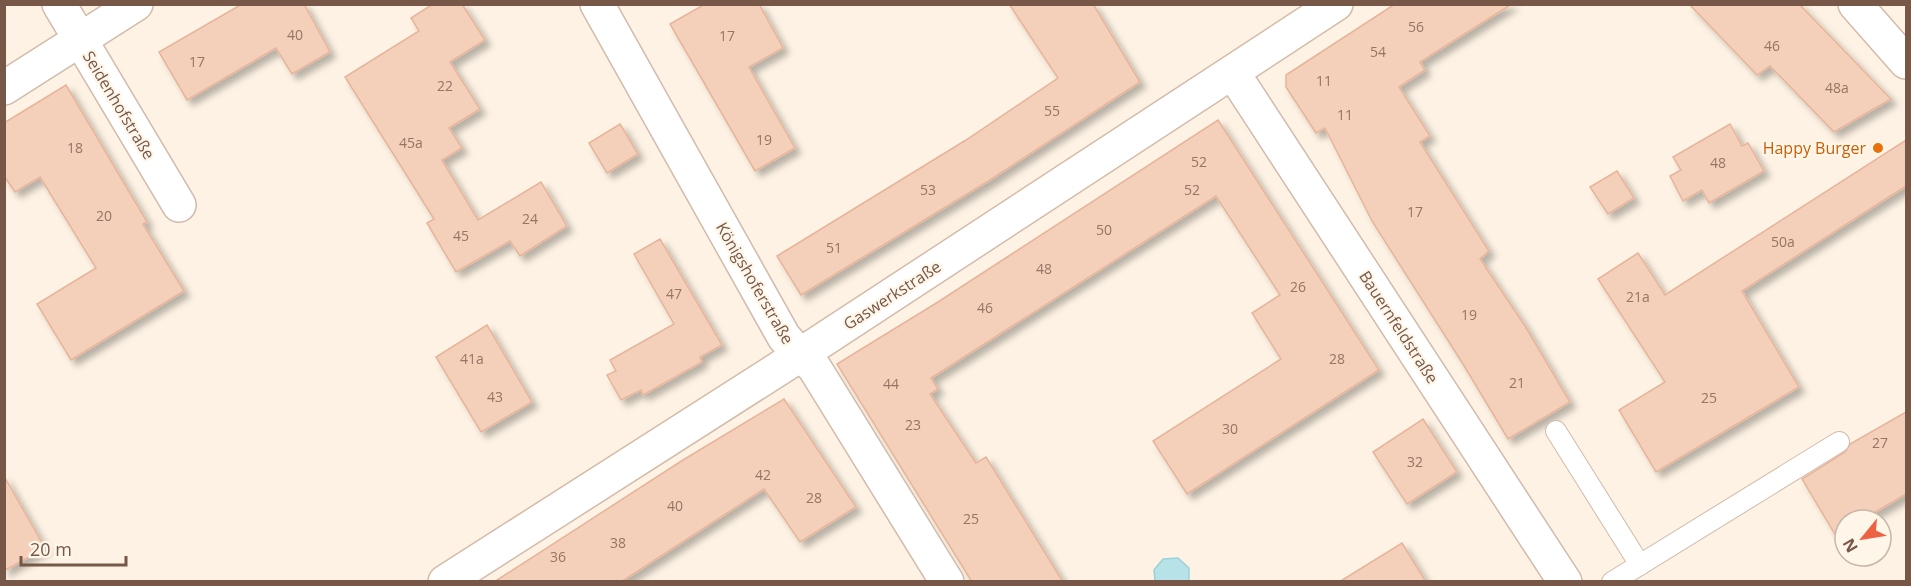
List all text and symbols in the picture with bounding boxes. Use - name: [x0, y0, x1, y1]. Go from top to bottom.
- house number: 56: [1408, 17, 1424, 36]
- house number: 40: [287, 25, 303, 44]
- house number: 17: [719, 26, 735, 45]
- house number: 46: [1764, 36, 1780, 55]
- house number: 54: [1370, 42, 1386, 61]
- street label: Seidenhofstraße: [78, 47, 160, 163]
- house number: 17: [189, 52, 205, 71]
- house number: 11: [1316, 71, 1332, 90]
- house number: 22: [437, 76, 453, 95]
- house number: 48a: [1825, 78, 1849, 97]
- house number: 55: [1044, 101, 1060, 120]
- house number: 11: [1337, 105, 1353, 124]
- house number: 19: [756, 130, 772, 149]
- house number: 45a: [399, 133, 423, 152]
- place label: Happy Burger: [1763, 137, 1866, 159]
- house number: 18: [67, 138, 83, 157]
- marker: Happy Burger: [1871, 141, 1885, 155]
- house number: 52: [1191, 152, 1207, 171]
- house number: 48: [1710, 153, 1726, 172]
- house number: 53: [920, 180, 936, 199]
- house number: 52: [1184, 180, 1200, 199]
- house number: 17: [1407, 202, 1423, 221]
- house number: 20: [96, 206, 112, 225]
- house number: 24: [522, 209, 538, 228]
- street label: Königshoferstraße: [711, 218, 799, 348]
- house number: 50: [1096, 220, 1112, 239]
- house number: 45: [453, 226, 469, 245]
- house number: 50a: [1771, 232, 1795, 251]
- house number: 51: [826, 238, 842, 257]
- street label: Gaswerkstraße: [839, 255, 945, 335]
- house number: 48: [1036, 259, 1052, 278]
- street label: Bauernfeldstraße: [1354, 266, 1444, 388]
- house number: 26: [1290, 277, 1306, 296]
- house number: 47: [666, 284, 682, 303]
- house number: 21a: [1626, 287, 1650, 306]
- house number: 46: [977, 298, 993, 317]
- house number: 19: [1461, 305, 1477, 324]
- house number: 41a: [460, 349, 484, 368]
- house number: 28: [1329, 349, 1345, 368]
- house number: 21: [1509, 373, 1525, 392]
- house number: 44: [883, 374, 899, 393]
- house number: 43: [487, 387, 503, 406]
- house number: 25: [1701, 388, 1717, 407]
- house number: 23: [905, 415, 921, 434]
- house number: 30: [1222, 419, 1238, 438]
- house number: 27: [1872, 433, 1888, 452]
- house number: 32: [1407, 452, 1423, 471]
- house number: 42: [755, 465, 771, 484]
- house number: 28: [806, 488, 822, 507]
- house number: 40: [667, 496, 683, 515]
- north arrow: [1833, 508, 1893, 568]
- house number: 25: [963, 509, 979, 528]
- scale bar: [21, 529, 126, 567]
- house number: 38: [610, 533, 626, 552]
- text: N: [1837, 534, 1863, 557]
- text: 20 m: [30, 537, 72, 561]
- house number: 36: [550, 547, 566, 566]

